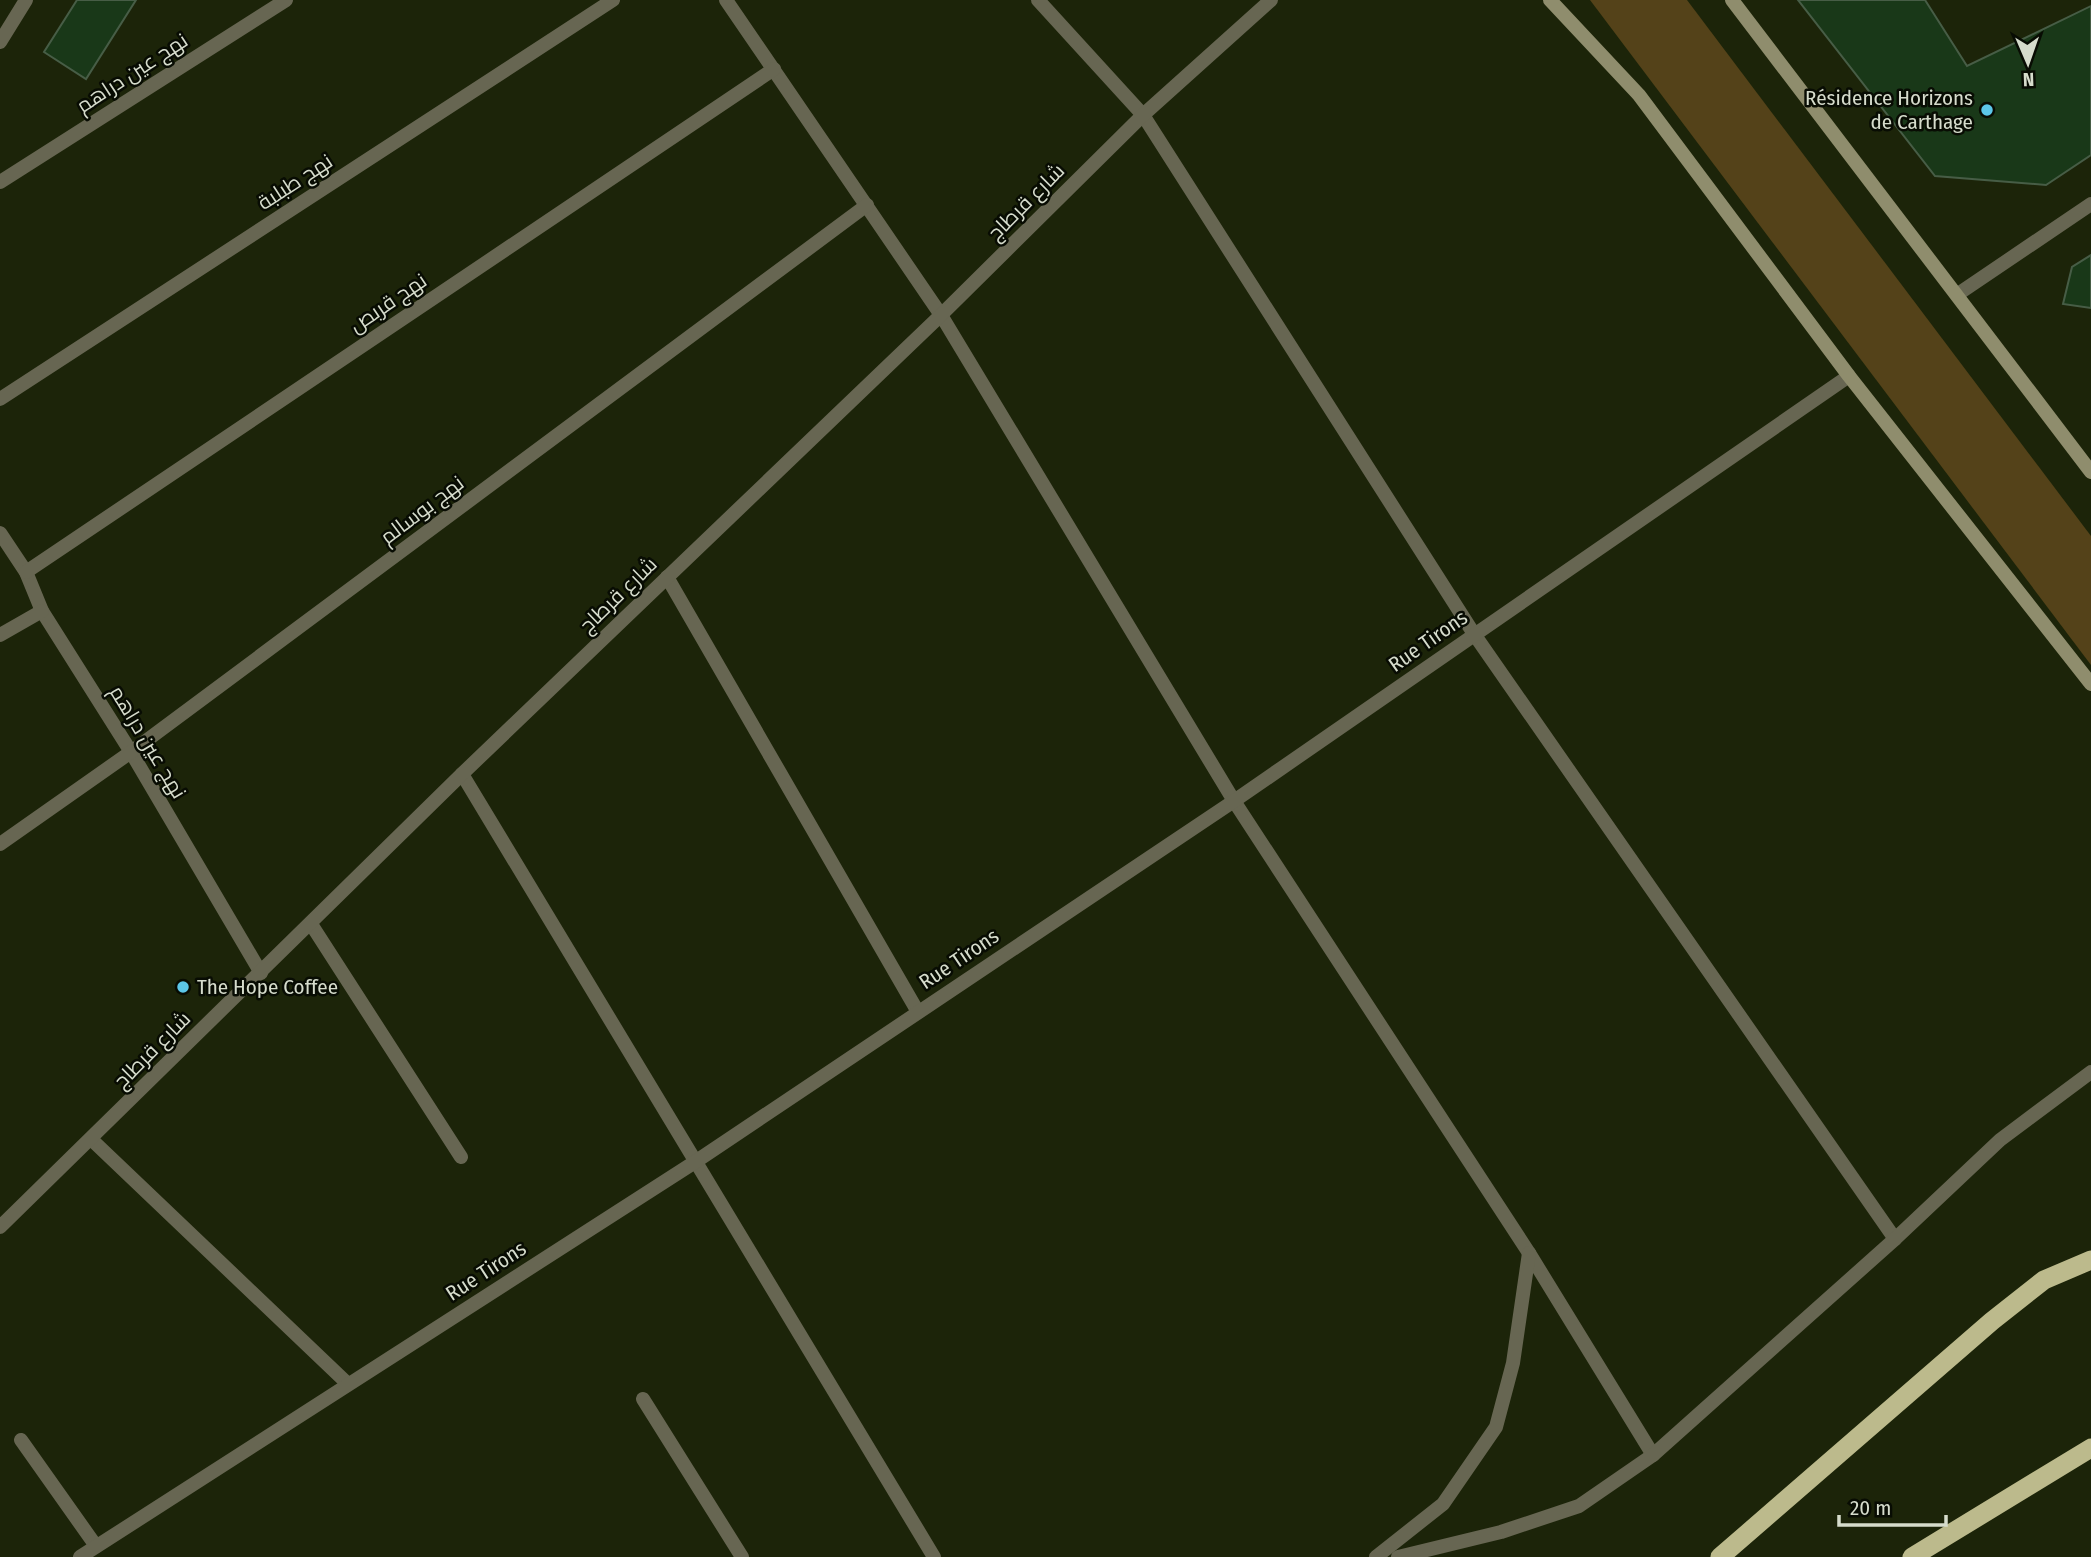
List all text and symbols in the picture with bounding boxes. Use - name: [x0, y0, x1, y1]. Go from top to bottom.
- street label: نهج عين دراهم: [71, 27, 193, 120]
- north arrow: [1993, 28, 2063, 98]
- text: N: [2022, 68, 2035, 91]
- place label: Résidence Horizons de Carthage: [1805, 85, 1973, 135]
- marker: Résidence Horizons de Carthage: [1979, 102, 1995, 118]
- street label: نهج طبلبة: [253, 148, 338, 217]
- street label: شارع قرطاج: [982, 158, 1071, 247]
- street label: نهج قربص: [344, 268, 432, 339]
- street label: نهج بوسالم: [375, 470, 470, 551]
- street label: شارع قرطاج: [573, 551, 663, 639]
- street label: Rue Tirons: [1383, 604, 1473, 678]
- street label: نهج عين دراهم: [103, 681, 192, 804]
- street label: Rue Tirons: [914, 923, 1004, 995]
- place label: The Hope Coffee: [197, 974, 338, 1000]
- marker: The Hope Coffee: [175, 979, 191, 995]
- street label: شارع قرطاج: [108, 1006, 197, 1095]
- street label: Rue Tirons: [441, 1235, 531, 1307]
- scale bar: [1839, 1484, 1946, 1528]
- text: 20 m: [1850, 1495, 1891, 1521]

